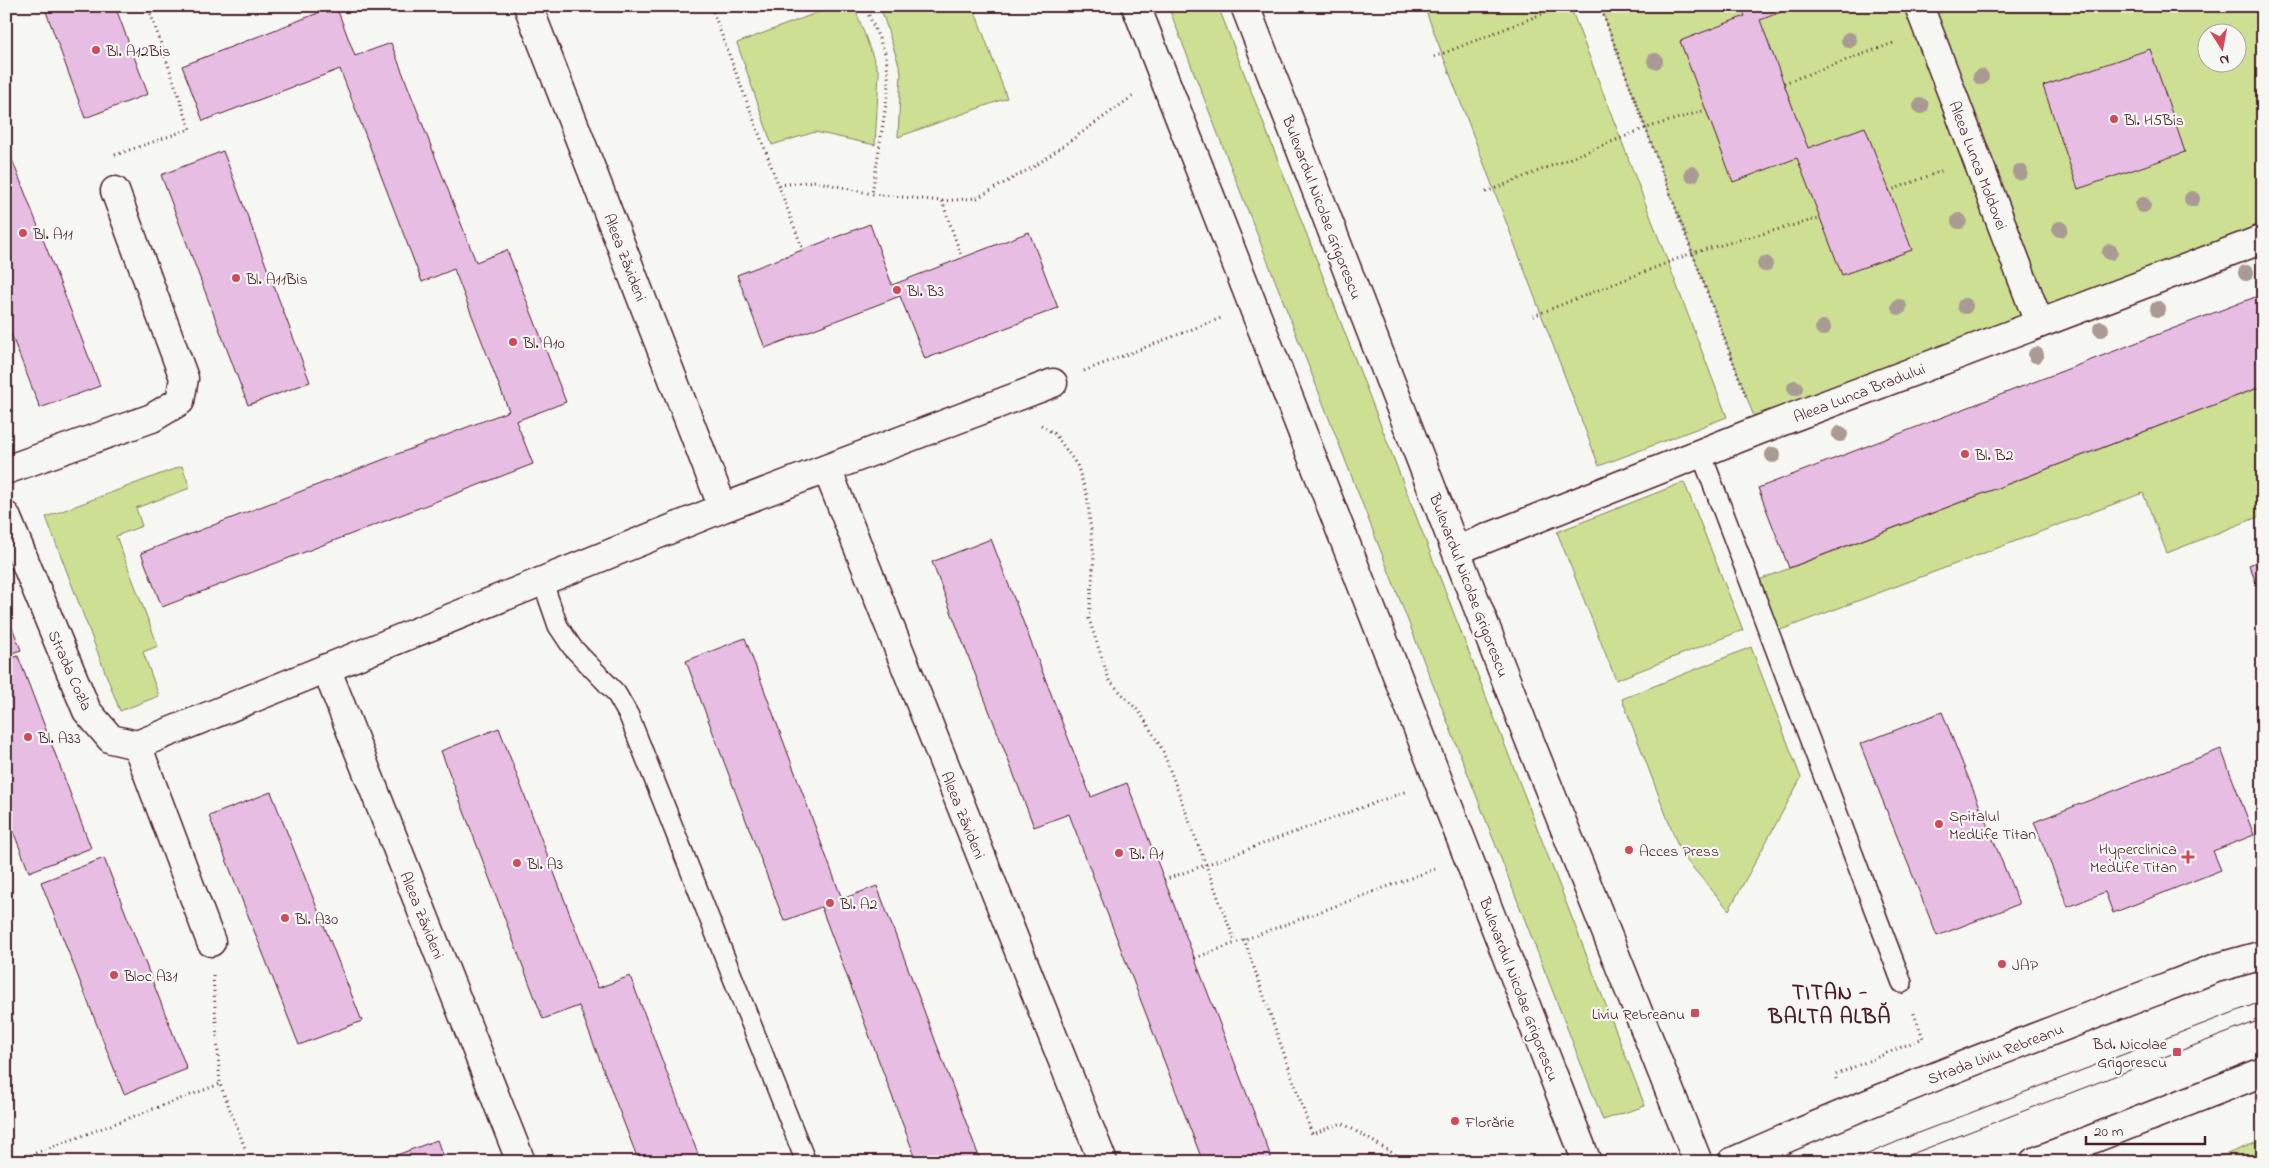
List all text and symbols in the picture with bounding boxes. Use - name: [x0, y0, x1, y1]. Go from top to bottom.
- north arrow: [2196, 22, 2246, 72]
- place label: Bl. A12Bis: [105, 40, 170, 64]
- marker: Bl. A12Bis: [90, 44, 102, 56]
- text: N: [2218, 48, 2231, 70]
- street label: Aleea Lunca Moldovei: [1941, 98, 2013, 234]
- place label: Bl. H5Bis: [2123, 109, 2184, 133]
- street label: Bulevardul Nicolae Grigorescu: [1275, 111, 1367, 303]
- marker: Bl. H5Bis: [2108, 113, 2120, 125]
- street label: Aleea Zăvideni: [596, 210, 652, 305]
- place label: Bl. A11: [32, 223, 73, 247]
- marker: Bl. A11: [17, 227, 29, 239]
- place label: Bl. A11Bis: [245, 268, 308, 292]
- marker: Bl. A11Bis: [230, 272, 242, 284]
- place label: Bl. B3: [906, 280, 944, 304]
- marker: Bl. B3: [891, 284, 903, 296]
- place label: Bl. A10: [522, 332, 565, 356]
- marker: Bl. A10: [507, 336, 519, 348]
- street label: Aleea Lunca Bradului: [1790, 358, 1929, 430]
- place label: Bl. B2: [1974, 444, 2014, 468]
- marker: Bl. B2: [1959, 448, 1971, 460]
- street label: Bulevardul Nicolae Grigorescu: [1422, 489, 1514, 681]
- street label: Strada Cozla: [41, 627, 98, 715]
- place label: Bl. A33: [37, 727, 81, 751]
- marker: Bl. A33: [22, 731, 34, 743]
- street label: Aleea Zăvideni: [934, 768, 991, 863]
- place label: Spitalul MedLife Titan: [1949, 805, 2036, 847]
- marker: Spitalul MedLife Titan: [1933, 818, 1945, 830]
- place label: Hyperclinica MedLife Titan: [2090, 838, 2177, 880]
- place label: Acces Press: [1639, 840, 1719, 864]
- place label: Bl. A1: [1128, 843, 1164, 867]
- marker: Acces Press: [1623, 844, 1635, 856]
- marker: Bl. A1: [1113, 847, 1125, 859]
- marker: Hyperclinica MedLife Titan: [2181, 850, 2195, 864]
- place label: Bl. A3: [526, 853, 563, 877]
- marker: Bl. A3: [511, 857, 523, 869]
- street label: Aleea Zăvideni: [393, 868, 450, 963]
- place label: Bl. A2: [839, 893, 878, 917]
- street label: Bulevardul Nicolae Grigorescu: [1472, 893, 1564, 1085]
- marker: Bl. A2: [824, 897, 836, 909]
- place label: Bl. A30: [294, 908, 338, 932]
- marker: Bl. A30: [279, 912, 291, 924]
- place label: JAP: [2012, 954, 2039, 978]
- marker: JAP: [1996, 958, 2008, 970]
- place label: Bloc A31: [123, 965, 177, 989]
- marker: Bloc A31: [108, 969, 120, 981]
- district label: TITAN - BALTA ALBĂ: [1768, 979, 1891, 1033]
- place label: Liviu Rebreanu: [1592, 1003, 1685, 1027]
- marker: Liviu Rebreanu: [1689, 1007, 1701, 1019]
- street label: Strada Liviu Rebreanu: [1924, 1018, 2067, 1092]
- place label: Bd. Nicolae Grigorescu: [2092, 1033, 2168, 1075]
- marker: Bd. Nicolae Grigorescu: [2171, 1046, 2183, 1058]
- place label: Florărie: [1464, 1111, 1515, 1135]
- scale bar: [2086, 1113, 2205, 1145]
- marker: Florărie: [1449, 1115, 1461, 1127]
- text: 20 m: [2094, 1121, 2124, 1143]

